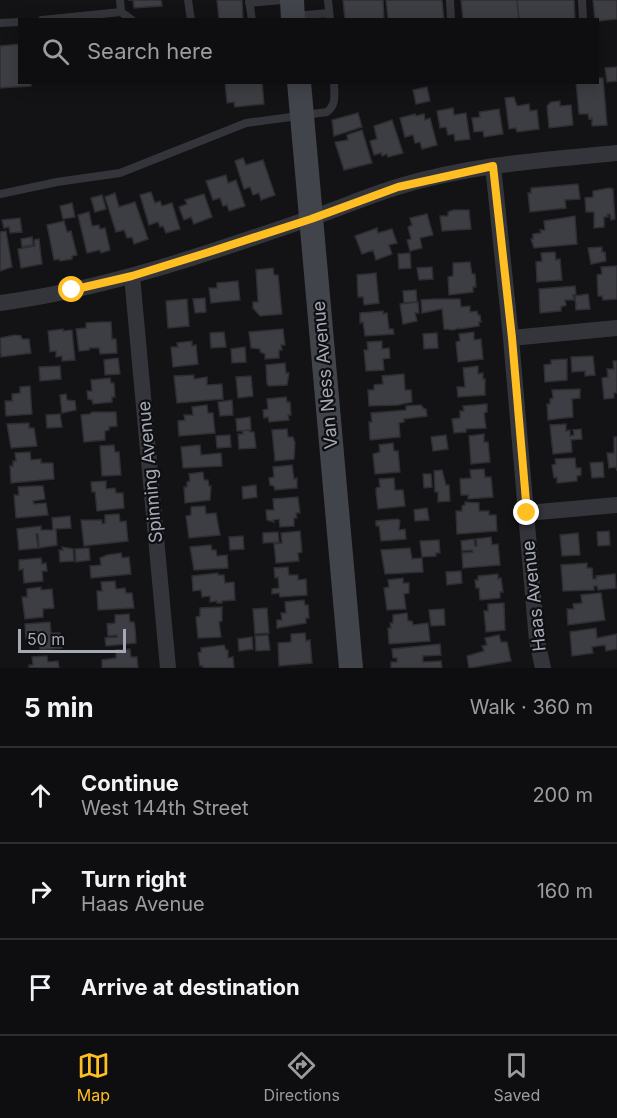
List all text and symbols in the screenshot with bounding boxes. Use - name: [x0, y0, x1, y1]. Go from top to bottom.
- search box: [18, 18, 599, 84]
- icon: search: [39, 35, 72, 68]
- text: Search here: [87, 38, 213, 64]
- route start: [58, 276, 84, 302]
- street label: Van Ness Avenue: [308, 300, 341, 450]
- street label: Spinning Avenue: [133, 400, 166, 544]
- route end: [513, 499, 539, 525]
- street label: Haas Avenue: [517, 540, 550, 653]
- scale bar: [18, 626, 126, 654]
- text: 50 m: [27, 629, 65, 649]
- text: 5 min: [24, 692, 94, 723]
- text: Walk · 360 m: [470, 695, 593, 719]
- text: Continue: [81, 770, 179, 796]
- icon: ahead: [24, 779, 57, 812]
- text: 200 m: [532, 783, 593, 807]
- text: West 144th Street: [81, 796, 248, 820]
- text: Turn right: [81, 866, 187, 892]
- icon: right: [24, 875, 57, 908]
- text: 160 m: [537, 879, 593, 903]
- text: Haas Avenue: [81, 892, 205, 916]
- icon: arrive: [24, 971, 57, 1004]
- text: Arrive at destination: [81, 974, 300, 1000]
- tab: Map: [77, 1049, 110, 1105]
- tab: Directions: [264, 1049, 340, 1105]
- tab: Saved: [493, 1049, 540, 1105]

